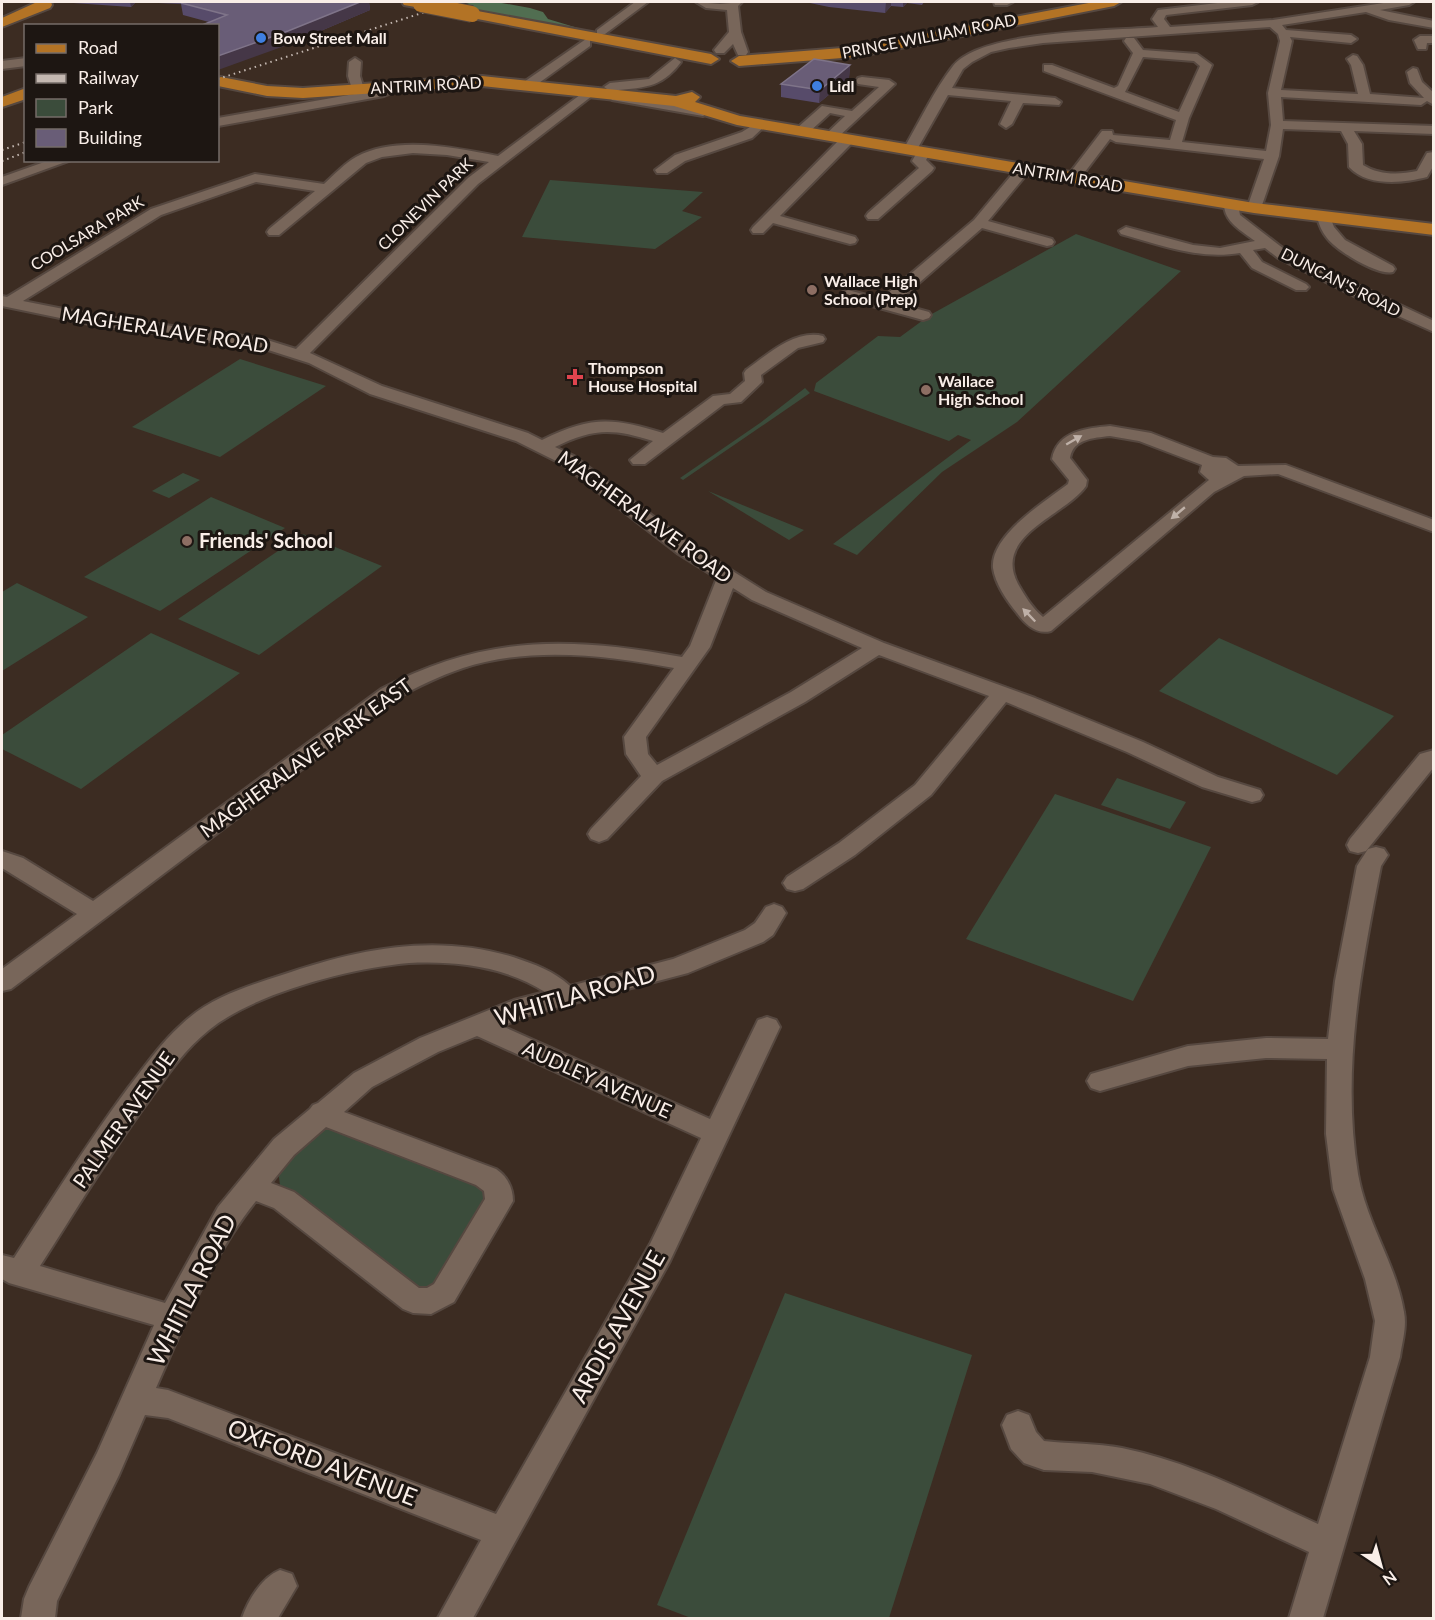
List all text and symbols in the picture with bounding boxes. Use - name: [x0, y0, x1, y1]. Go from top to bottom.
- street label: PRINCE WILLIAM ROAD: [840, 9, 1018, 62]
- legend: [24, 24, 219, 162]
- place label: Bow Street Mall: [273, 28, 387, 47]
- marker: Bow Street Mall: [254, 31, 268, 45]
- text: Road: [78, 36, 118, 58]
- text: Railway: [78, 66, 139, 88]
- street label: ANTRIM ROAD: [370, 72, 482, 97]
- place label: Lidl: [829, 76, 854, 95]
- marker: Lidl: [810, 79, 824, 93]
- text: Park: [78, 96, 114, 118]
- text: Building: [78, 126, 142, 148]
- street label: CLONEVIN PARK: [373, 153, 476, 254]
- street label: ANTRIM ROAD: [1012, 157, 1125, 196]
- street label: COOLSARA PARK: [27, 191, 147, 274]
- street label: DUNCAN'S ROAD: [1278, 243, 1404, 320]
- place label: Wallace High School (Prep): [824, 271, 918, 308]
- marker: Wallace High School (Prep): [805, 283, 819, 297]
- street label: MAGHERALAVE ROAD: [60, 301, 270, 357]
- place label: Thompson House Hospital: [588, 358, 697, 395]
- marker: Thompson House Hospital: [566, 368, 584, 386]
- place label: Wallace High School: [938, 371, 1024, 408]
- marker: Wallace High School: [919, 383, 933, 397]
- one-way arrow: [1066, 435, 1083, 445]
- street label: MAGHERALAVE ROAD: [554, 445, 737, 587]
- one-way arrow: [1171, 506, 1186, 519]
- place label: Friends' School: [199, 528, 333, 552]
- marker: Friends' School: [180, 534, 194, 548]
- one-way arrow: [1022, 608, 1037, 622]
- street label: MAGHERALAVE PARK EAST: [195, 672, 416, 842]
- street label: WHITLA ROAD: [491, 958, 658, 1031]
- street label: AUDLEY AVENUE: [519, 1036, 675, 1123]
- street label: PALMER AVENUE: [67, 1047, 179, 1192]
- street label: WHITLA ROAD: [140, 1209, 241, 1370]
- street label: ARDIS AVENUE: [563, 1245, 670, 1407]
- street label: OXFORD AVENUE: [224, 1412, 421, 1511]
- north arrow: [1351, 1536, 1411, 1596]
- text: N: [1380, 1567, 1401, 1590]

